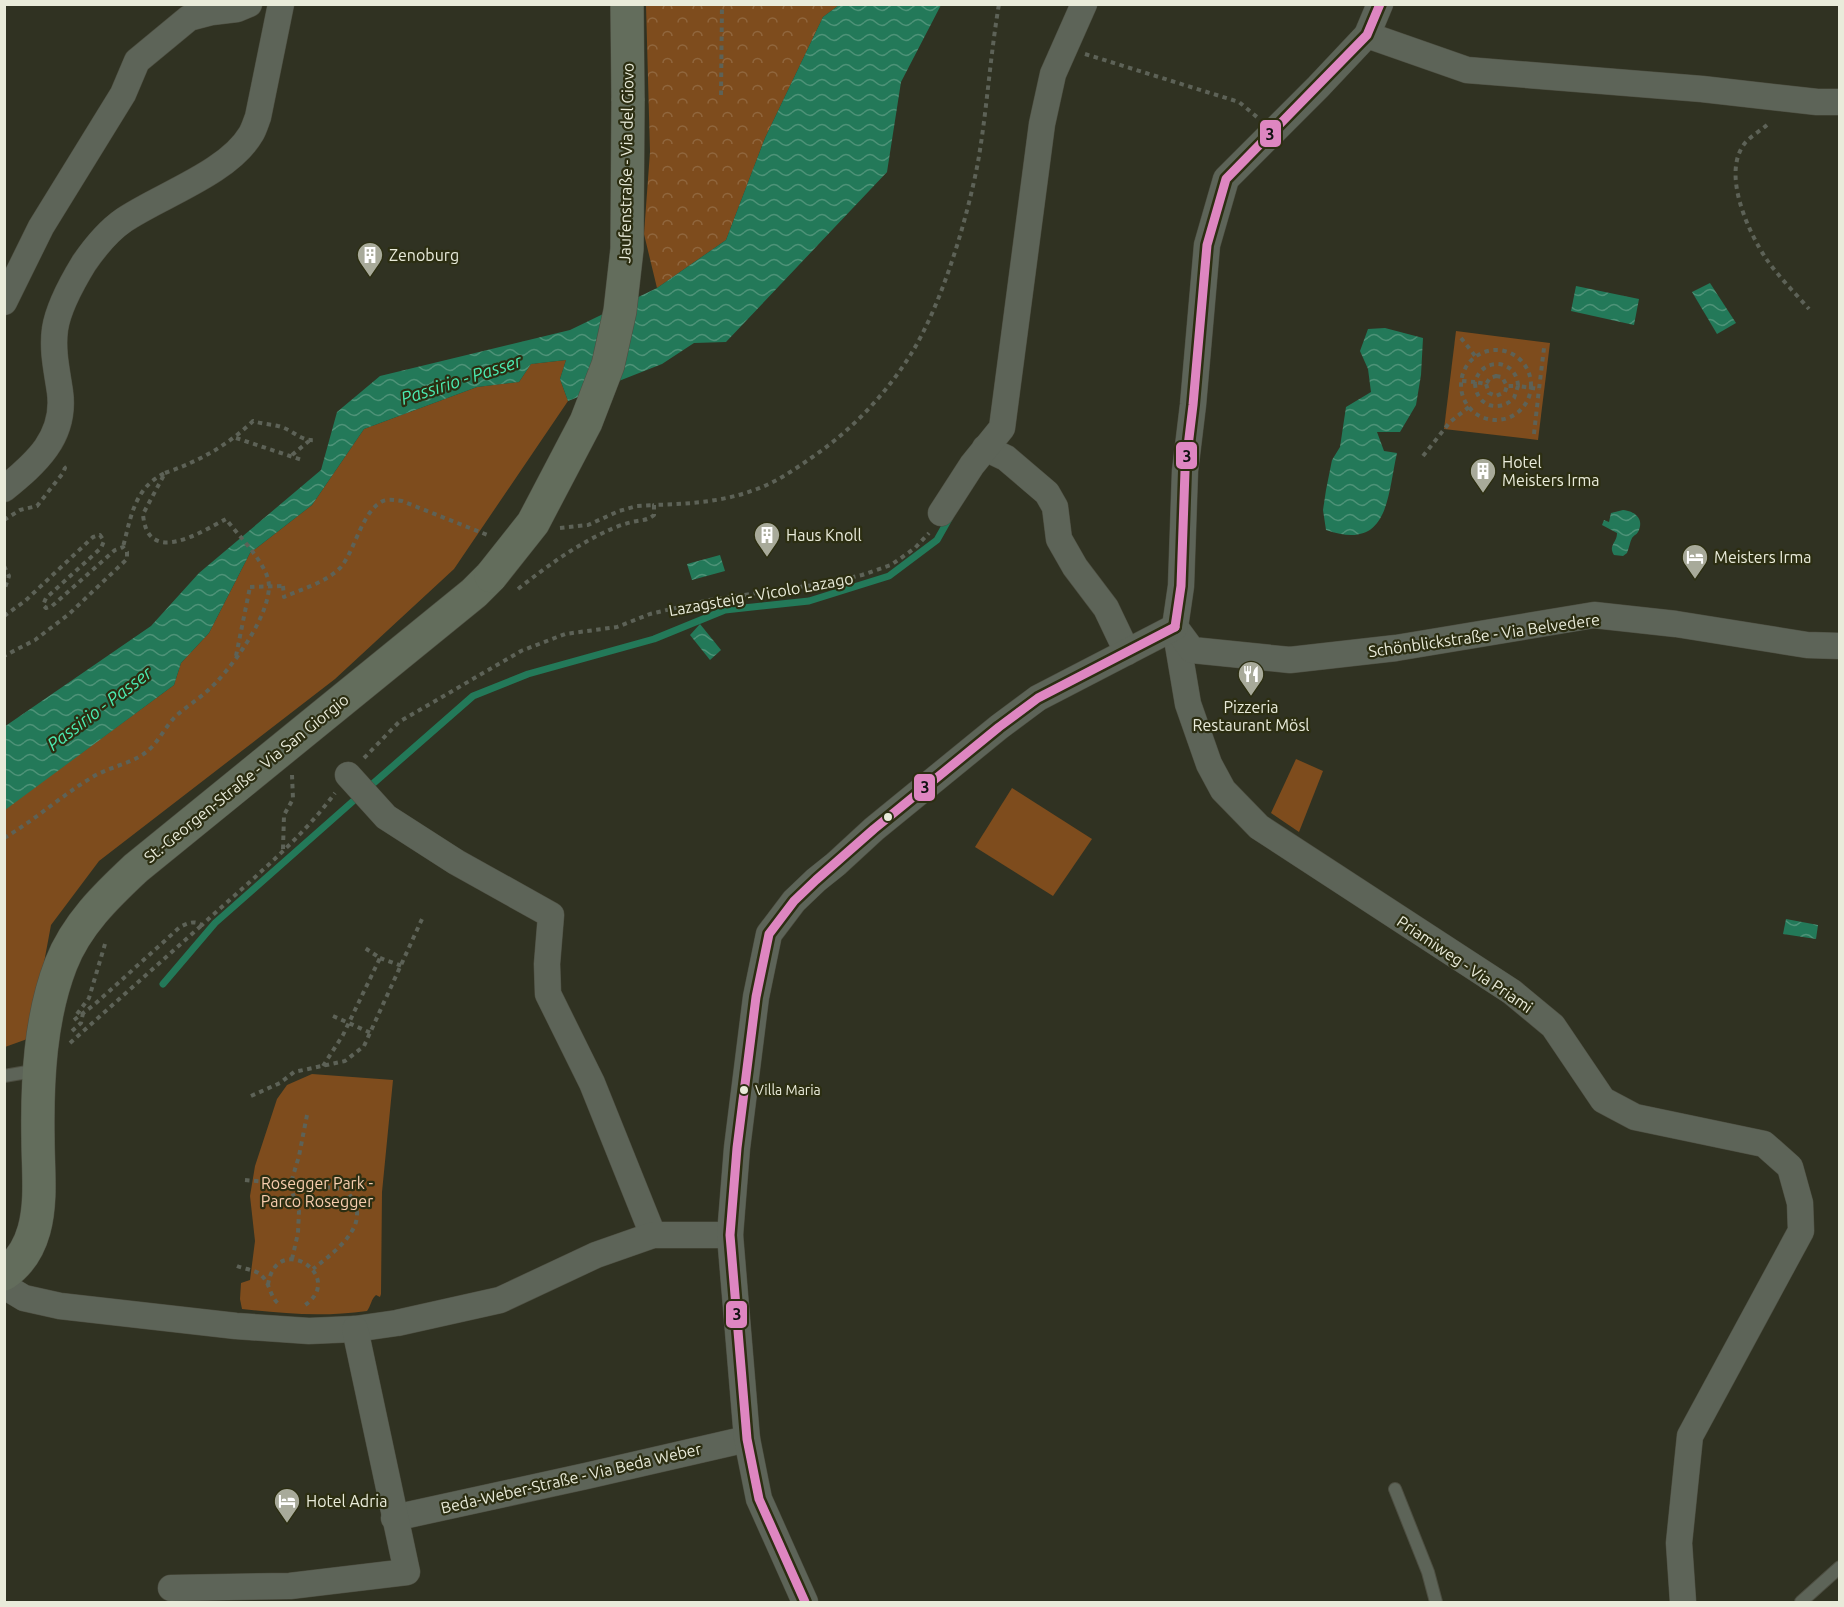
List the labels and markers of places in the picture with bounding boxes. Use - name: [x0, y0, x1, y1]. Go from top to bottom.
- building icon: Zenoburg: [355, 240, 385, 278]
- place label: Zenoburg: [389, 246, 459, 264]
- place label: Hotel Meisters Irma: [1502, 453, 1600, 489]
- building icon: Hotel Meisters Irma: [1468, 456, 1498, 494]
- building icon: Haus Knoll: [752, 520, 782, 558]
- place label: Haus Knoll: [786, 526, 862, 544]
- hotel icon: Meisters Irma: [1680, 542, 1710, 580]
- place label: Meisters Irma: [1714, 548, 1812, 566]
- restaurant icon: Pizzeria Restaurant Mösl: [1236, 659, 1266, 697]
- place label: Pizzeria Restaurant Mösl: [1192, 698, 1310, 734]
- unlabelled marker: [882, 811, 894, 823]
- place label: Villa Maria: [755, 1082, 821, 1098]
- marker: Villa Maria: [738, 1084, 750, 1096]
- hotel icon: Hotel Adria: [272, 1486, 302, 1524]
- place label: Hotel Adria: [306, 1492, 387, 1510]

